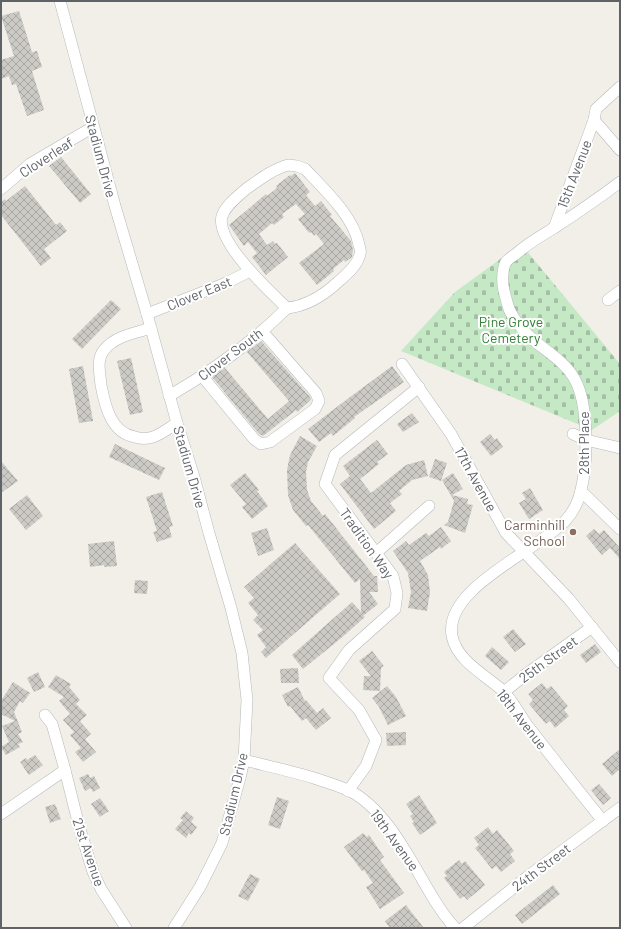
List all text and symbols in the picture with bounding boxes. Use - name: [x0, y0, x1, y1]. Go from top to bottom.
- street label: Stadium Drive: [82, 113, 120, 199]
- street label: Cloverleaf: [16, 133, 76, 181]
- street label: 15th Avenue: [553, 137, 595, 211]
- street label: Clover East: [164, 272, 234, 314]
- park label: Pine Grove Cemetery: [479, 313, 543, 346]
- street label: Clover South: [194, 324, 266, 384]
- street label: 28th Place: [575, 411, 592, 475]
- street label: Stadium Drive: [170, 424, 210, 510]
- street label: 17th Avenue: [451, 444, 501, 514]
- street label: Tradition Way: [336, 504, 398, 582]
- place label: Carminhill School: [504, 516, 565, 549]
- marker: Carminhill School: [568, 527, 578, 537]
- street label: 25th Street: [515, 632, 581, 686]
- street label: 18th Avenue: [493, 685, 551, 753]
- street label: Stadium Drive: [215, 751, 251, 837]
- street label: 19th Avenue: [367, 806, 423, 874]
- street label: 21st Avenue: [69, 816, 109, 888]
- street label: 24th Street: [508, 839, 574, 895]

